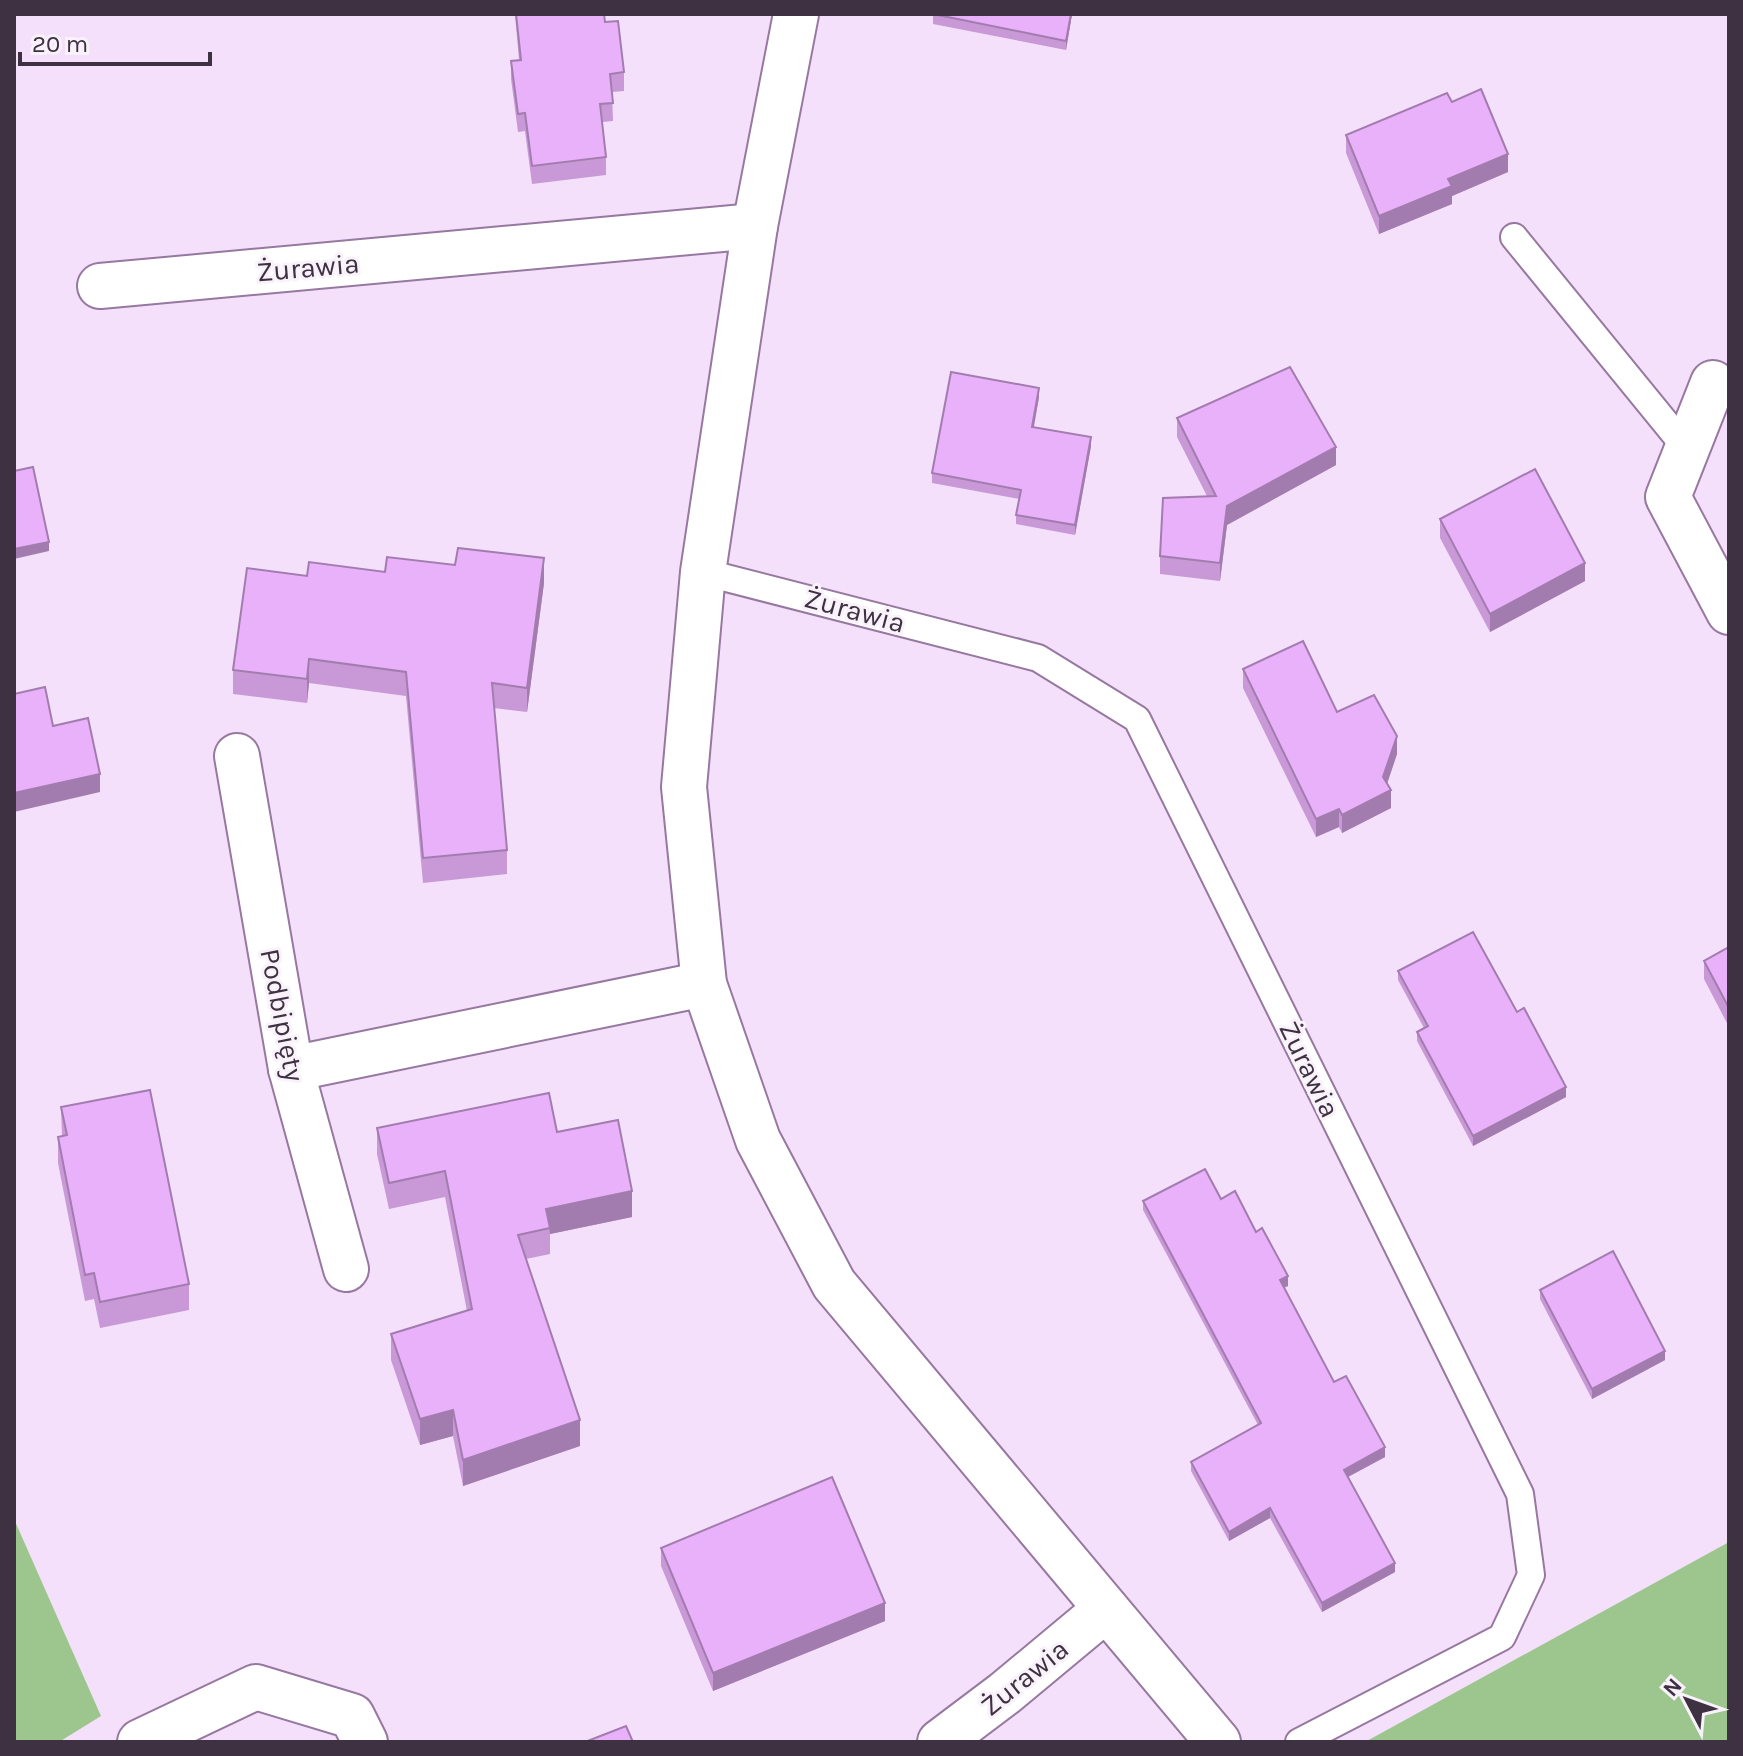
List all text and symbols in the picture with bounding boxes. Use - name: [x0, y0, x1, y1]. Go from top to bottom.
- scale bar: [20, 16, 210, 66]
- text: 20 m: [32, 30, 88, 58]
- street label: Żurawia: [255, 247, 361, 288]
- street label: Żurawia: [801, 581, 909, 640]
- street label: Podbipięty: [253, 946, 312, 1084]
- street label: Żurawia: [1272, 1016, 1347, 1123]
- street label: Żurawia: [974, 1632, 1075, 1723]
- north arrow: [1647, 1660, 1727, 1740]
- text: N: [1658, 1673, 1688, 1702]

